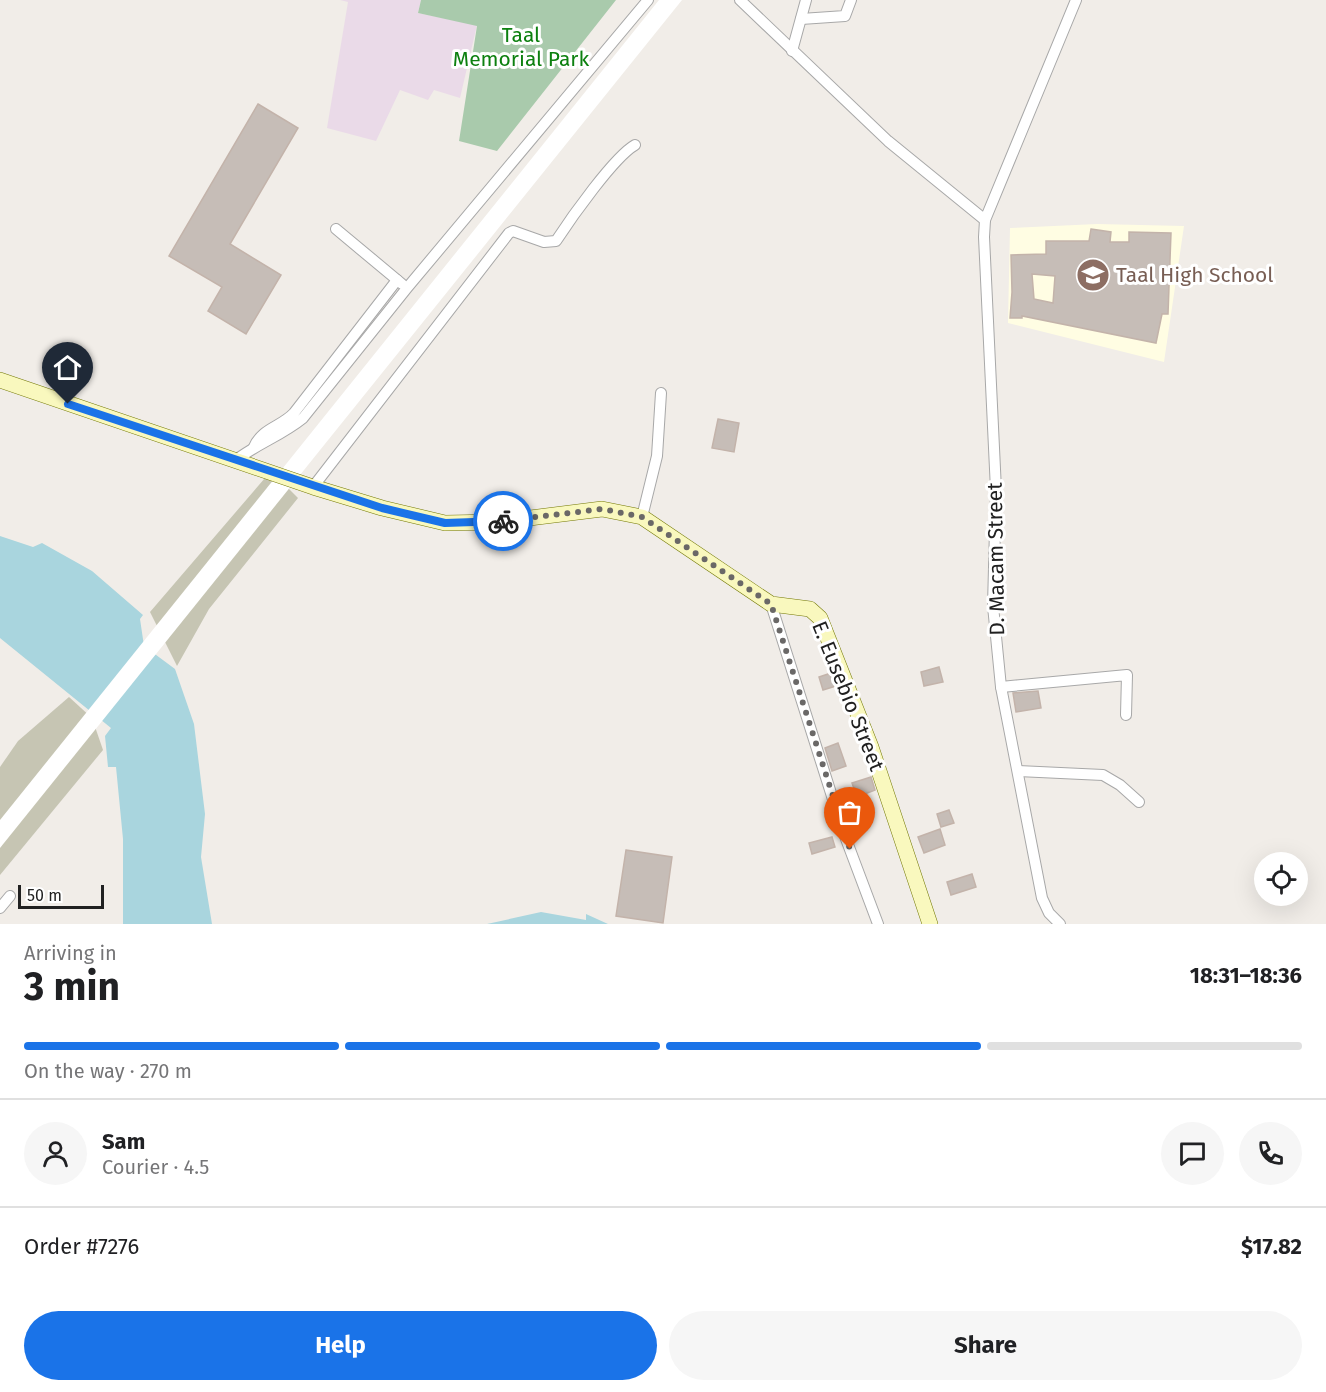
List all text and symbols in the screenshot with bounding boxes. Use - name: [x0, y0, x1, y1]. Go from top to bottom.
- park label: Taal Memorial Park: [453, 22, 589, 72]
- school or university icon: Taal High School: [1075, 257, 1111, 293]
- place label: Taal High School: [1116, 262, 1274, 288]
- pin: [42, 342, 93, 404]
- icon: home: [51, 351, 84, 384]
- street label: D. Macam Street: [982, 482, 1010, 636]
- courier: [473, 491, 533, 551]
- icon: bike: [487, 505, 520, 538]
- street label: E. Eusebio Street: [806, 617, 890, 775]
- pin: [824, 787, 875, 849]
- icon: bag: [833, 796, 866, 829]
- map controls: [1254, 852, 1308, 906]
- button: locate: [1254, 852, 1308, 906]
- scale bar: [18, 882, 104, 910]
- text: 50 m: [27, 886, 62, 905]
- text: Arriving in: [24, 941, 117, 965]
- text: 18:31–18:36: [1190, 962, 1302, 989]
- text: 3 min: [24, 964, 120, 1010]
- text: On the way · 270 m: [24, 1059, 192, 1083]
- button: person: [24, 1122, 87, 1185]
- button: chat: [1161, 1122, 1224, 1185]
- button: phone: [1239, 1122, 1302, 1185]
- text: Sam: [102, 1128, 145, 1155]
- text: Courier · 4.5: [102, 1155, 209, 1179]
- text: Order #7276: [24, 1233, 139, 1260]
- text: $17.82: [1241, 1233, 1302, 1260]
- button: Help: [24, 1311, 657, 1380]
- button: Share: [669, 1311, 1302, 1380]

